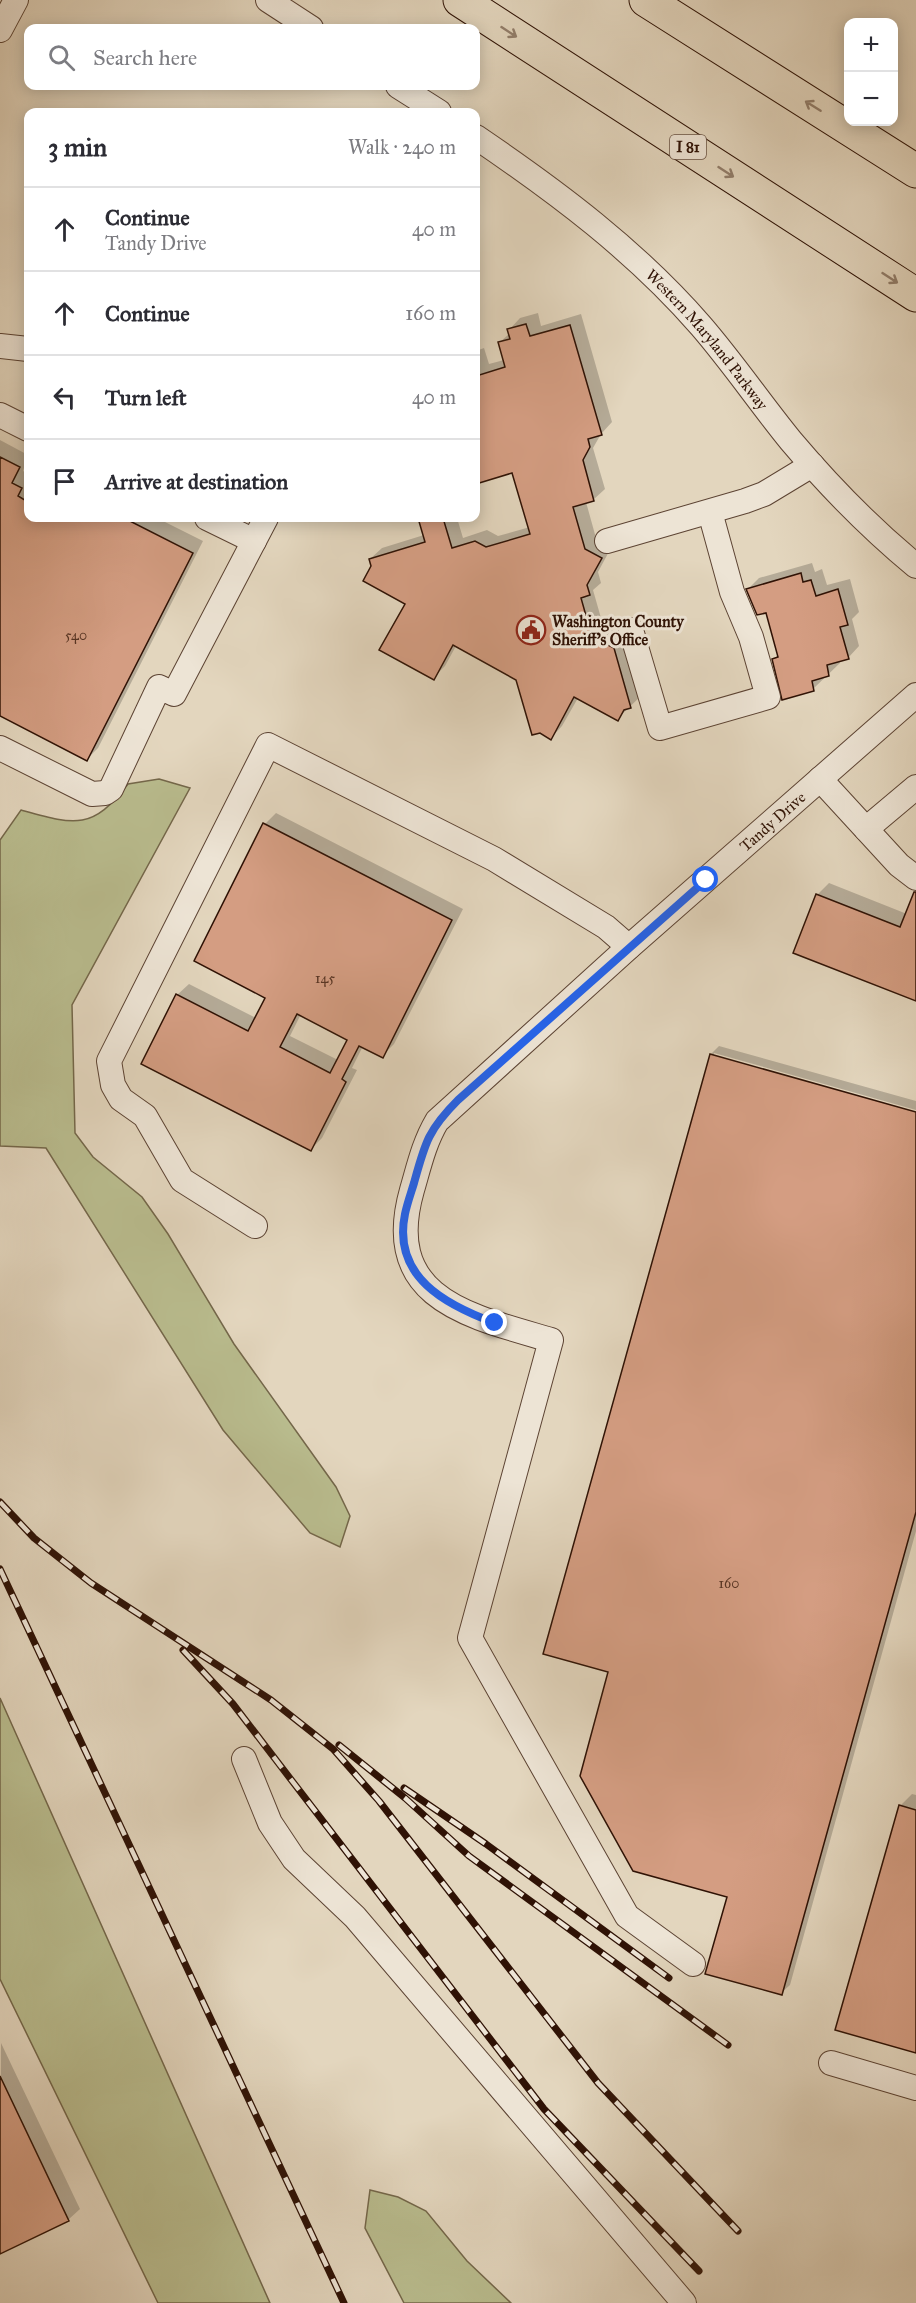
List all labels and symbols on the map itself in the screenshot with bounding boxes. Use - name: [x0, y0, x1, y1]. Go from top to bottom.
- one-way arrow: [500, 26, 517, 38]
- one-way arrow: [805, 99, 822, 111]
- road number: I 81: [670, 135, 706, 159]
- one-way arrow: [717, 166, 734, 178]
- street label: Western Maryland Parkway: [642, 265, 772, 414]
- one-way arrow: [881, 271, 898, 284]
- place label: Washington County Sheriff's Office: [552, 612, 685, 649]
- public building icon: Washington County Sheriff's Office: [515, 614, 547, 646]
- house number: 540: [65, 627, 87, 644]
- street label: Tandy Drive: [736, 787, 810, 856]
- route start: [692, 866, 718, 892]
- house number: 145: [315, 970, 335, 987]
- route end: [481, 1309, 507, 1335]
- house number: 160: [719, 1575, 739, 1592]

